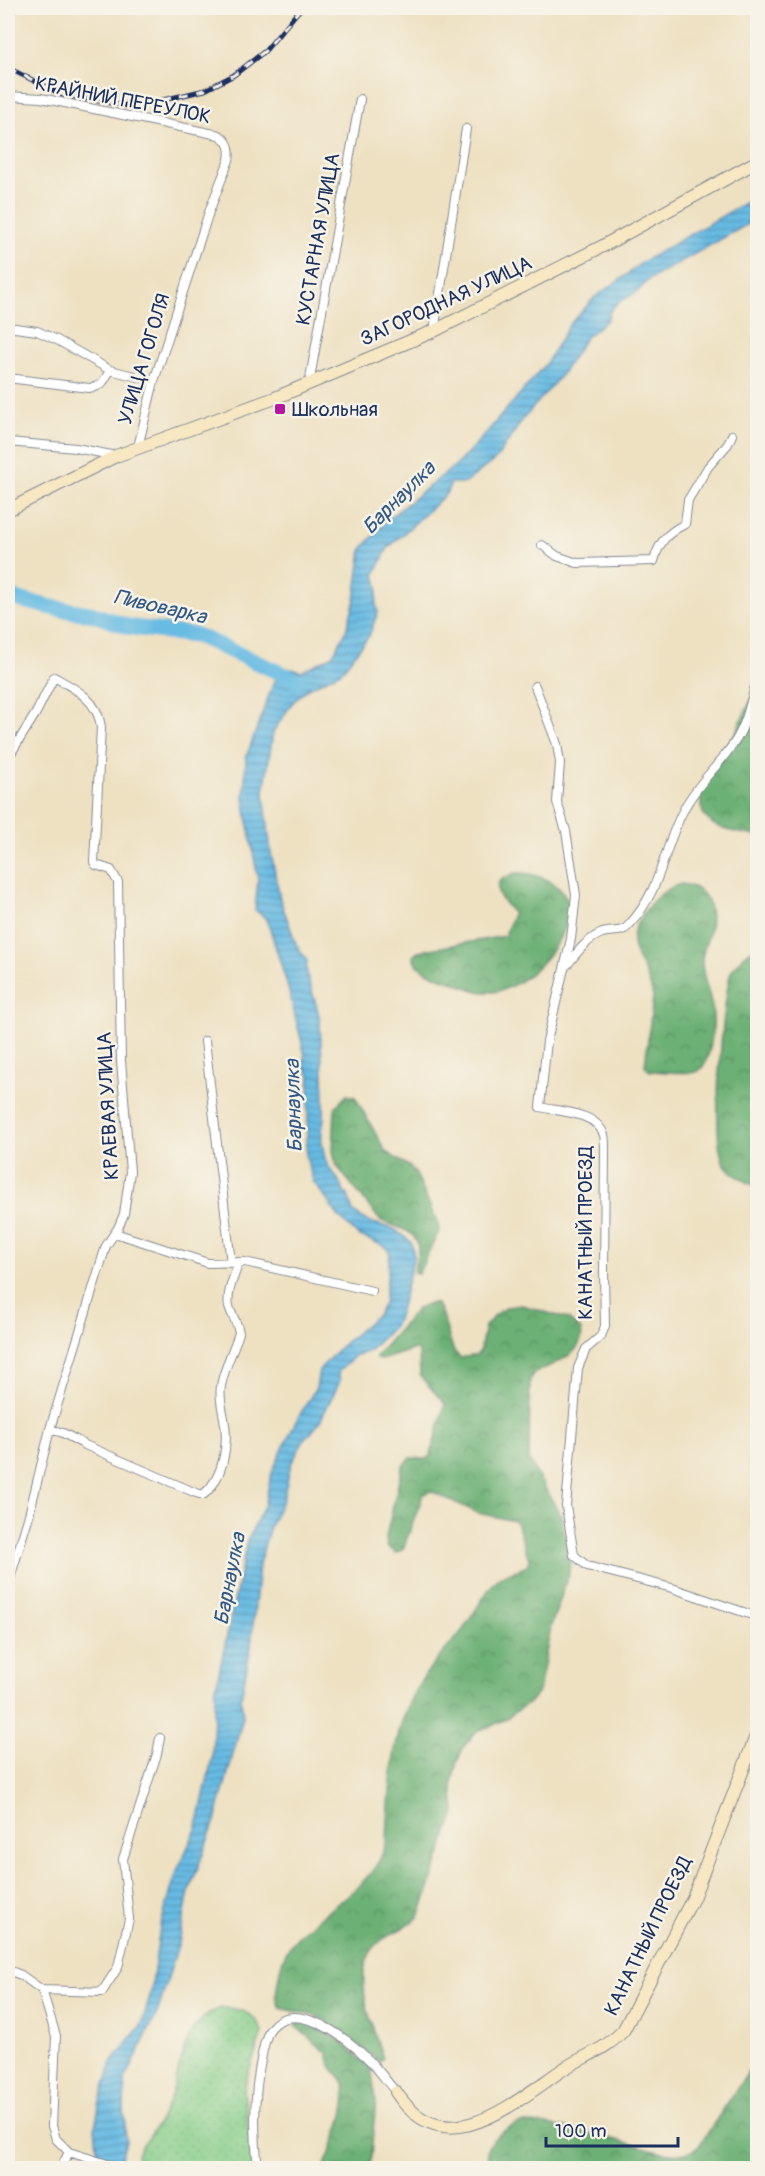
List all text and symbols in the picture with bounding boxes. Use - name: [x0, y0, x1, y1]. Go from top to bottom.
- street label: КРАЙНИЙ ПЕРЕУЛОК: [33, 71, 213, 129]
- street label: КУСТАРНАЯ УЛИЦА: [291, 151, 345, 327]
- street label: ЗАГОРОДНАЯ УЛИЦА: [356, 250, 536, 352]
- street label: УЛИЦА ГОГОЛЯ: [112, 290, 176, 428]
- place label: Школьная: [292, 397, 378, 422]
- marker: Школьная: [273, 402, 287, 416]
- water label: Барнаулка: [357, 455, 442, 540]
- water label: Пивоварка: [111, 583, 210, 631]
- street label: КРАЕВАЯ УЛИЦА: [92, 1031, 124, 1181]
- water label: Барнаулка: [279, 1058, 309, 1153]
- street label: КАНАТНЫЙ ПРОЕЗД: [573, 1145, 598, 1320]
- water label: Барнаулка: [208, 1530, 252, 1627]
- street label: КАНАТНЫЙ ПРОЕЗД: [599, 1852, 698, 2020]
- scale bar: [546, 2110, 678, 2148]
- text: 100 m: [555, 2120, 607, 2143]

